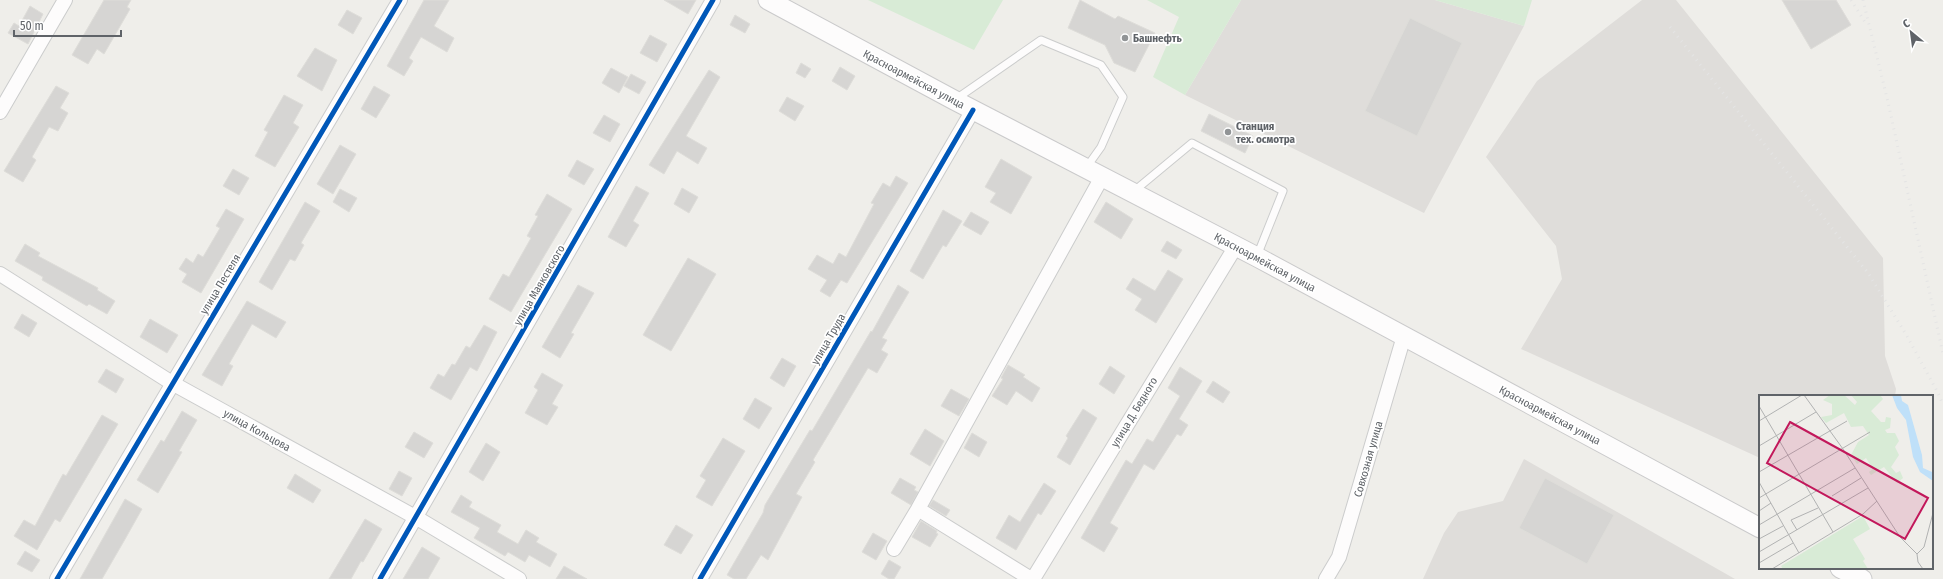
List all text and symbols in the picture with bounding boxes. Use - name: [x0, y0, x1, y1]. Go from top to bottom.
- scale bar: [14, 12, 121, 38]
- north arrow: [1891, 12, 1931, 52]
- text: С: [1901, 16, 1912, 31]
- text: 50 m: [20, 19, 44, 33]
- place label: Башнефть: [1133, 32, 1182, 45]
- marker: Башнефть: [1120, 33, 1130, 43]
- street label: Красноармейская улица: [861, 47, 967, 112]
- place label: Станция тех. осмотра: [1236, 120, 1296, 146]
- marker: Станция тех. осмотра: [1223, 127, 1233, 137]
- street label: Красноармейская улица: [1212, 230, 1318, 295]
- street label: улица Маяковского: [511, 243, 568, 328]
- street label: улица Пестеля: [197, 252, 243, 317]
- street label: улица Труда: [809, 311, 848, 367]
- street label: улица Д. Бедного: [1108, 375, 1161, 450]
- street label: Красноармейская улица: [1497, 383, 1603, 448]
- inset map: [1759, 395, 1933, 569]
- street label: улица Кольцова: [221, 407, 293, 454]
- street label: Совхозная улица: [1351, 420, 1386, 499]

